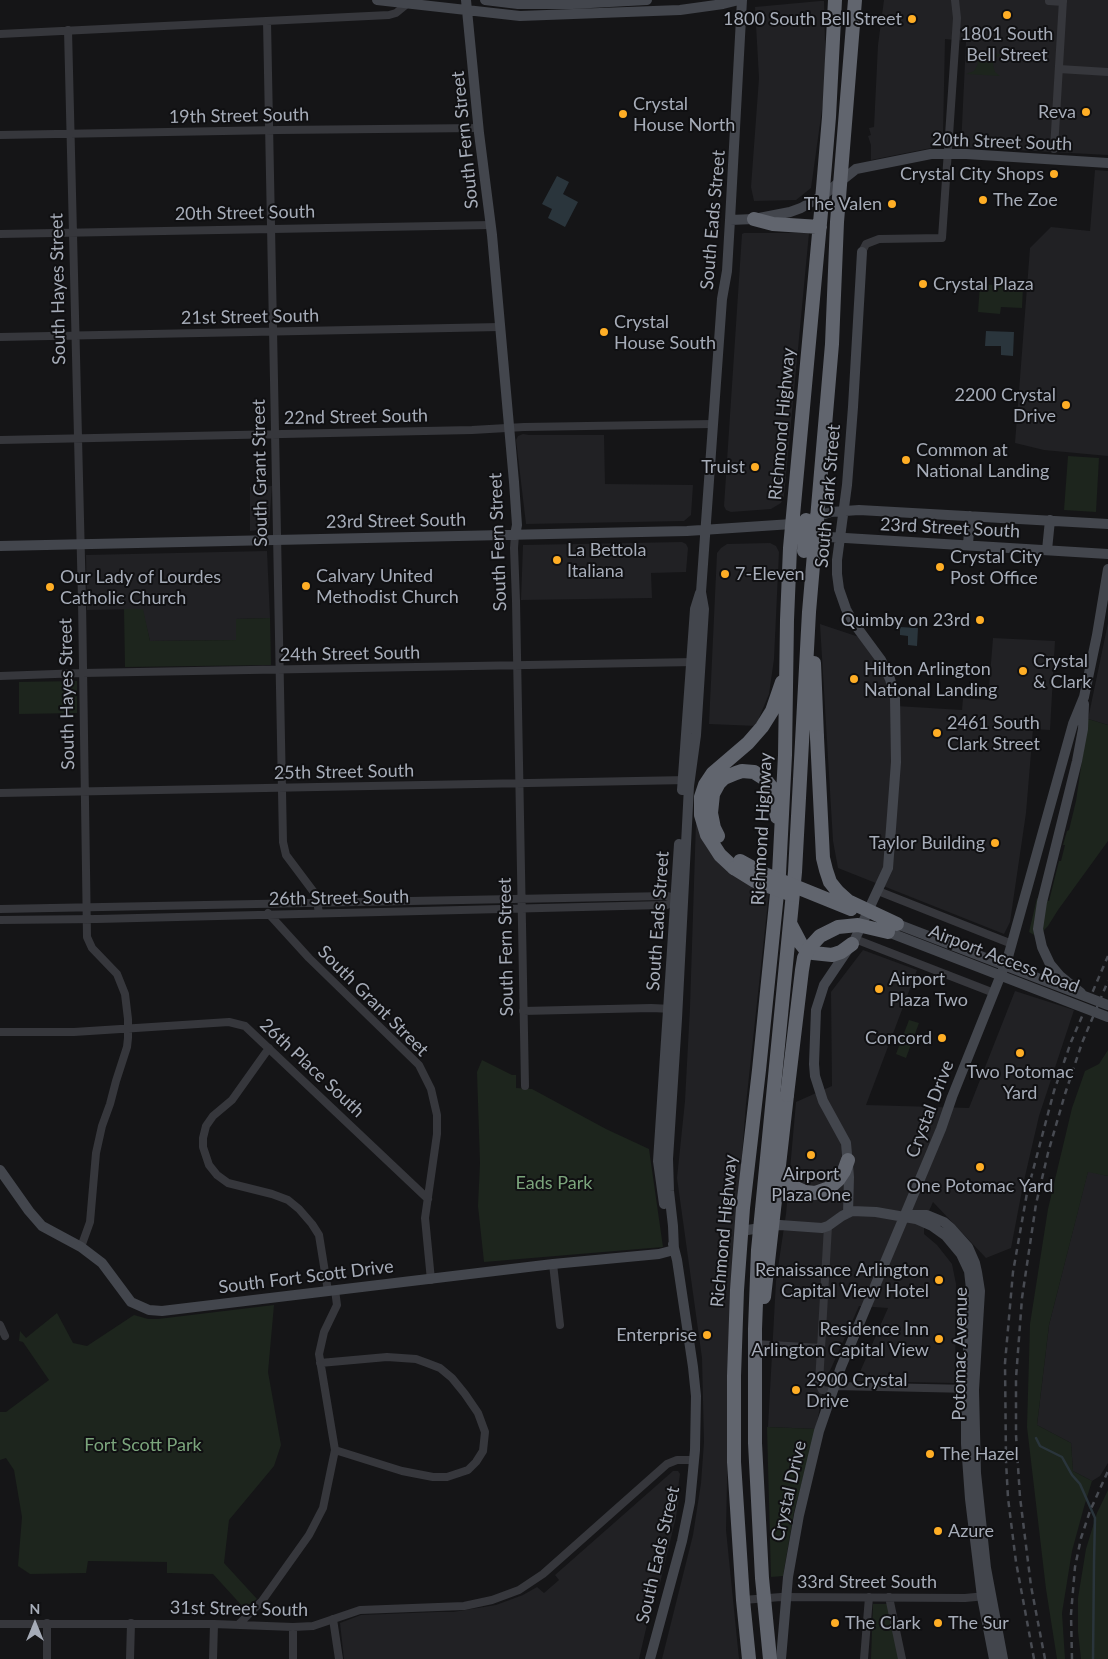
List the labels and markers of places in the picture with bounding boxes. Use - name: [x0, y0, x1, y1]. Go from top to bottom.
- place label: 1800 South Bell Street: [723, 8, 902, 30]
- marker: 1801 South Bell Street: [1001, 9, 1013, 21]
- marker: 1800 South Bell Street: [906, 13, 918, 25]
- place label: 1801 South Bell Street: [961, 23, 1053, 66]
- place label: Crystal House North: [633, 93, 735, 136]
- place label: Reva: [1038, 101, 1076, 123]
- marker: Reva: [1080, 106, 1092, 118]
- marker: Crystal House North: [617, 108, 629, 120]
- place label: Crystal City Shops: [900, 163, 1044, 185]
- marker: Crystal City Shops: [1048, 168, 1060, 180]
- place label: The Zoe: [993, 189, 1058, 211]
- place label: The Valen: [804, 193, 882, 215]
- marker: The Zoe: [977, 194, 989, 206]
- marker: The Valen: [886, 198, 898, 210]
- place label: Crystal Plaza: [933, 273, 1034, 295]
- marker: Crystal Plaza: [917, 278, 929, 290]
- place label: Crystal House South: [614, 311, 716, 354]
- marker: Crystal House South: [598, 326, 610, 338]
- place label: 2200 Crystal Drive: [955, 384, 1056, 426]
- marker: 2200 Crystal Drive: [1060, 399, 1072, 411]
- place label: Common at National Landing: [916, 439, 1049, 482]
- marker: Common at National Landing: [900, 454, 912, 466]
- place label: Truist: [701, 456, 745, 478]
- marker: Truist: [749, 461, 761, 473]
- place label: La Bettola Italiana: [567, 539, 646, 582]
- place label: Crystal City Post Office: [950, 546, 1042, 588]
- marker: La Bettola Italiana: [551, 554, 563, 566]
- marker: Crystal City Post Office: [934, 561, 946, 573]
- place label: 7-Eleven: [735, 563, 805, 585]
- place label: Calvary United Methodist Church: [316, 565, 459, 608]
- place label: Our Lady of Lourdes Catholic Church: [60, 566, 221, 608]
- marker: 7-Eleven: [719, 568, 731, 580]
- marker: Calvary United Methodist Church: [300, 580, 312, 592]
- marker: Our Lady of Lourdes Catholic Church: [44, 581, 56, 593]
- place label: Quimby on 23rd: [841, 609, 970, 631]
- marker: Quimby on 23rd: [974, 614, 986, 626]
- place label: Crystal & Clark: [1033, 650, 1091, 692]
- place label: Hilton Arlington National Landing: [864, 658, 997, 701]
- marker: Crystal & Clark: [1017, 665, 1029, 677]
- marker: Hilton Arlington National Landing: [848, 673, 860, 685]
- place label: 2461 South Clark Street: [947, 712, 1040, 754]
- marker: 2461 South Clark Street: [931, 727, 943, 739]
- place label: Taylor Building: [869, 832, 985, 854]
- marker: Taylor Building: [989, 837, 1001, 849]
- place label: Airport Plaza Two: [889, 968, 968, 1011]
- marker: Airport Plaza Two: [873, 983, 885, 995]
- place label: Concord: [865, 1027, 932, 1049]
- marker: Concord: [936, 1032, 948, 1044]
- marker: Two Potomac Yard: [1014, 1047, 1026, 1059]
- place label: Two Potomac Yard: [966, 1061, 1074, 1104]
- marker: Airport Plaza One: [805, 1149, 817, 1161]
- marker: One Potomac Yard: [974, 1161, 986, 1173]
- place label: Airport Plaza One: [771, 1163, 851, 1206]
- place label: One Potomac Yard: [907, 1175, 1053, 1197]
- place label: Renaissance Arlington Capital View Hotel: [755, 1259, 929, 1302]
- marker: Renaissance Arlington Capital View Hotel: [933, 1274, 945, 1286]
- place label: Residence Inn Arlington Capital View: [751, 1318, 929, 1360]
- place label: Enterprise: [616, 1324, 697, 1346]
- marker: Enterprise: [701, 1329, 713, 1341]
- marker: Residence Inn Arlington Capital View: [933, 1333, 945, 1345]
- place label: 2900 Crystal Drive: [806, 1369, 907, 1412]
- marker: 2900 Crystal Drive: [790, 1384, 802, 1396]
- place label: The Hazel: [940, 1443, 1019, 1465]
- marker: The Hazel: [924, 1448, 936, 1460]
- place label: Azure: [948, 1520, 994, 1542]
- marker: Azure: [932, 1525, 944, 1537]
- place label: The Clark: [845, 1612, 921, 1634]
- place label: The Sur: [948, 1612, 1009, 1634]
- marker: The Clark: [829, 1617, 841, 1629]
- marker: The Sur: [932, 1617, 944, 1629]

